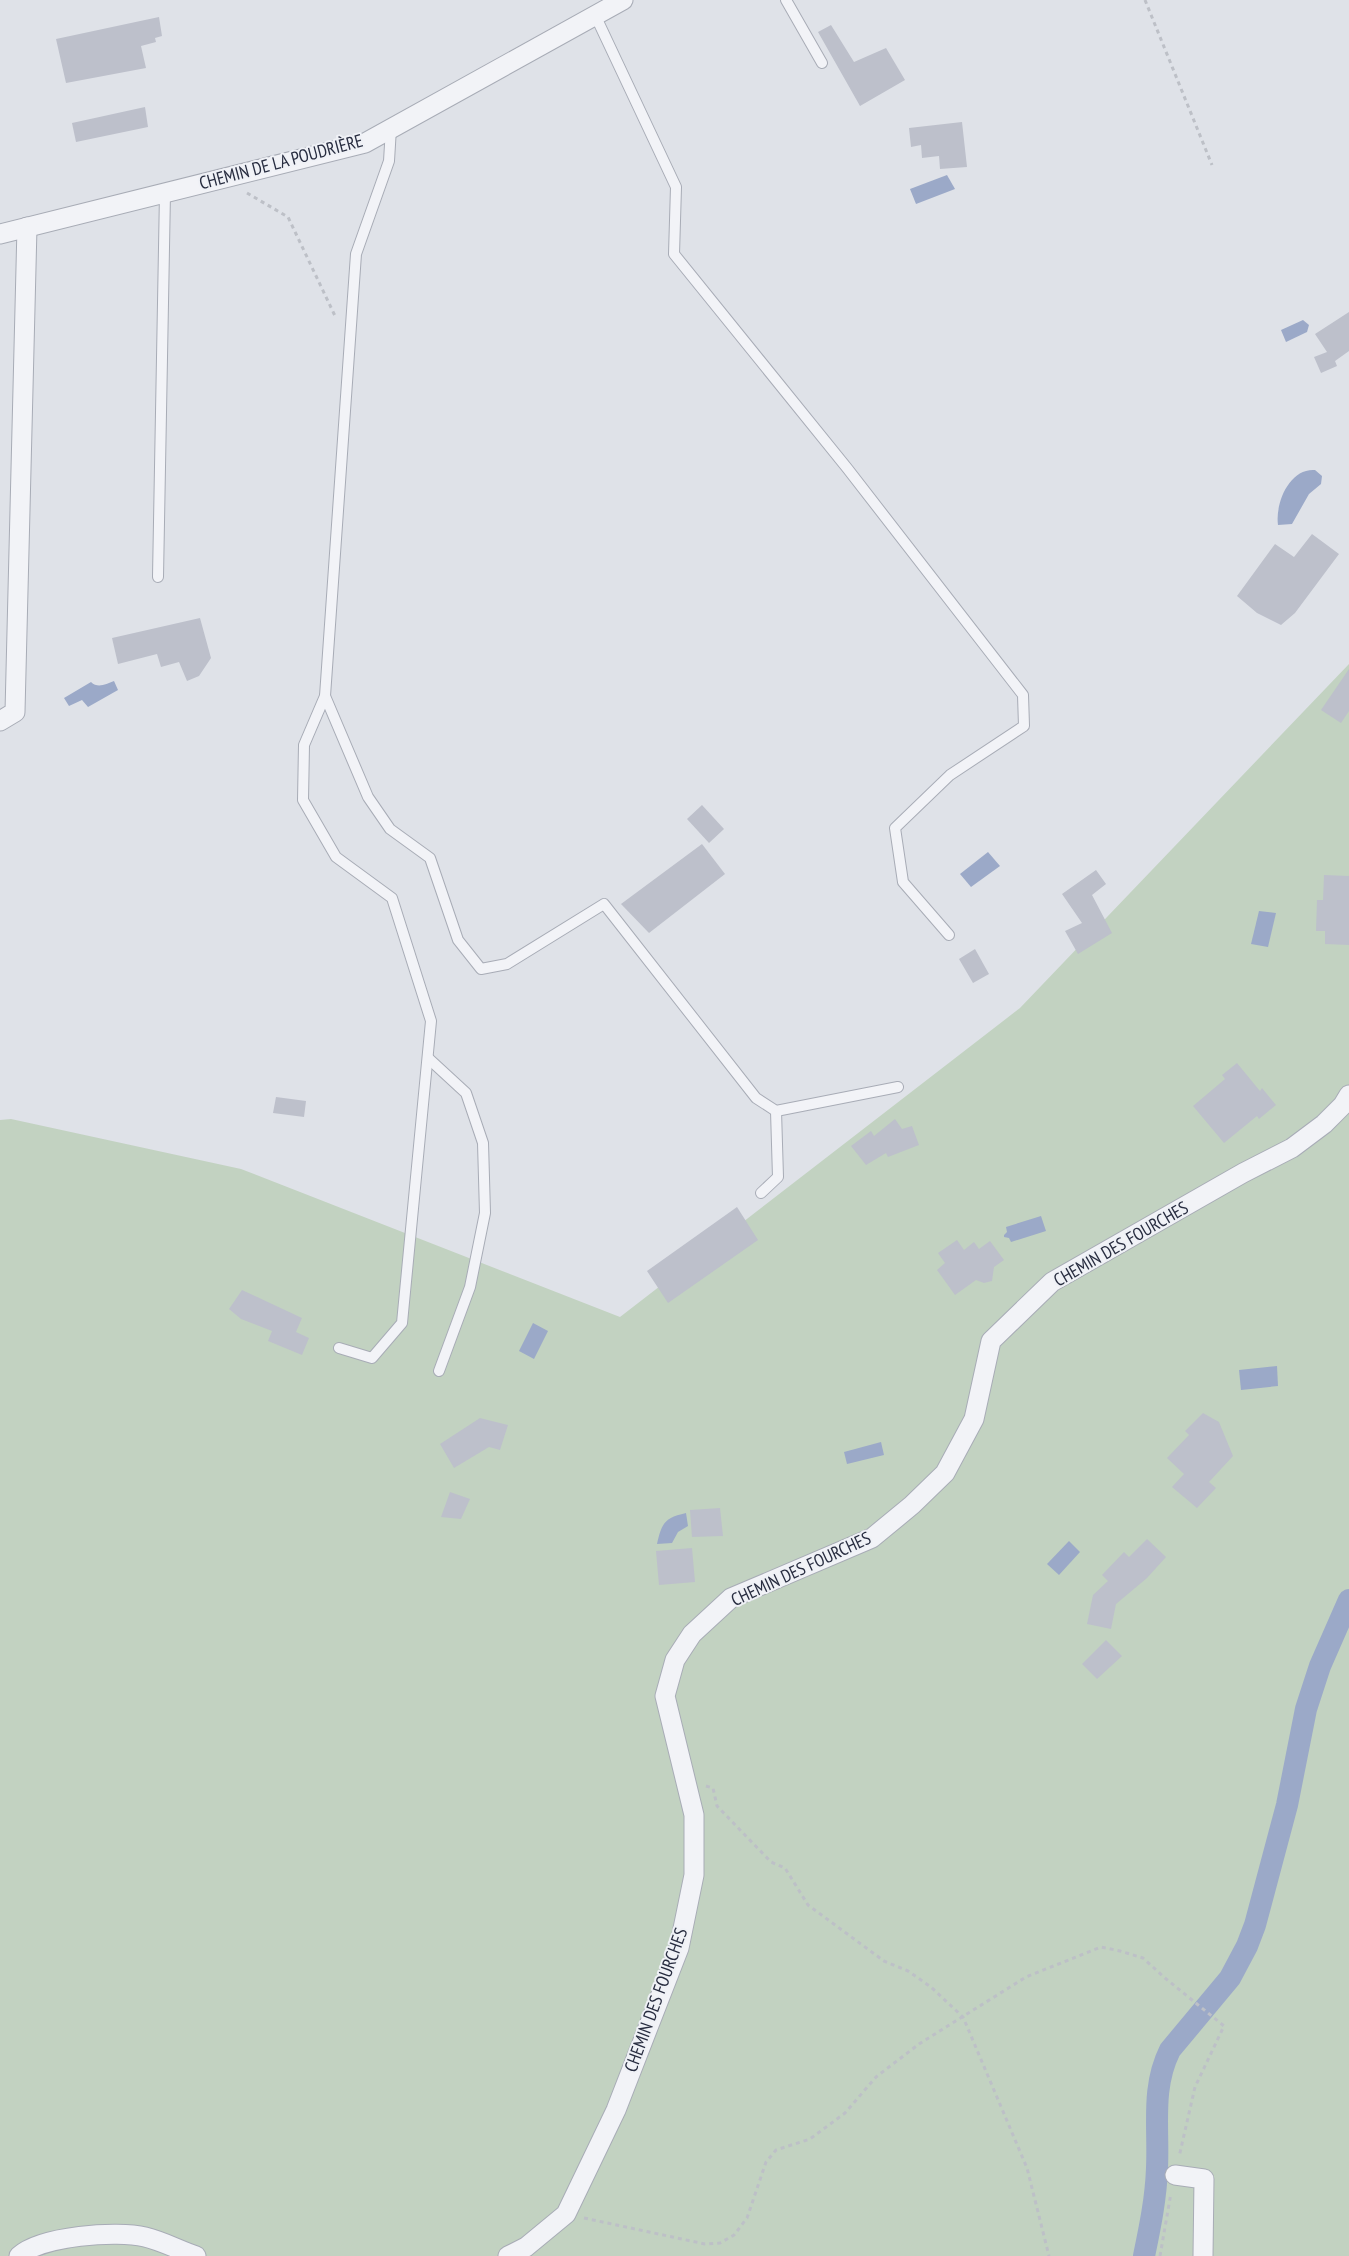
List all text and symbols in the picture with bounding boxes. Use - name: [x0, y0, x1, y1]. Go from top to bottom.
- street label: CHEMIN DE LA POUDRIÈRE: [196, 129, 365, 194]
- street label: CHEMIN DES FOURCHES: [1049, 1196, 1192, 1291]
- street label: CHEMIN DES FOURCHES: [727, 1526, 875, 1611]
- street label: CHEMIN DES FOURCHES: [619, 1924, 692, 2075]

